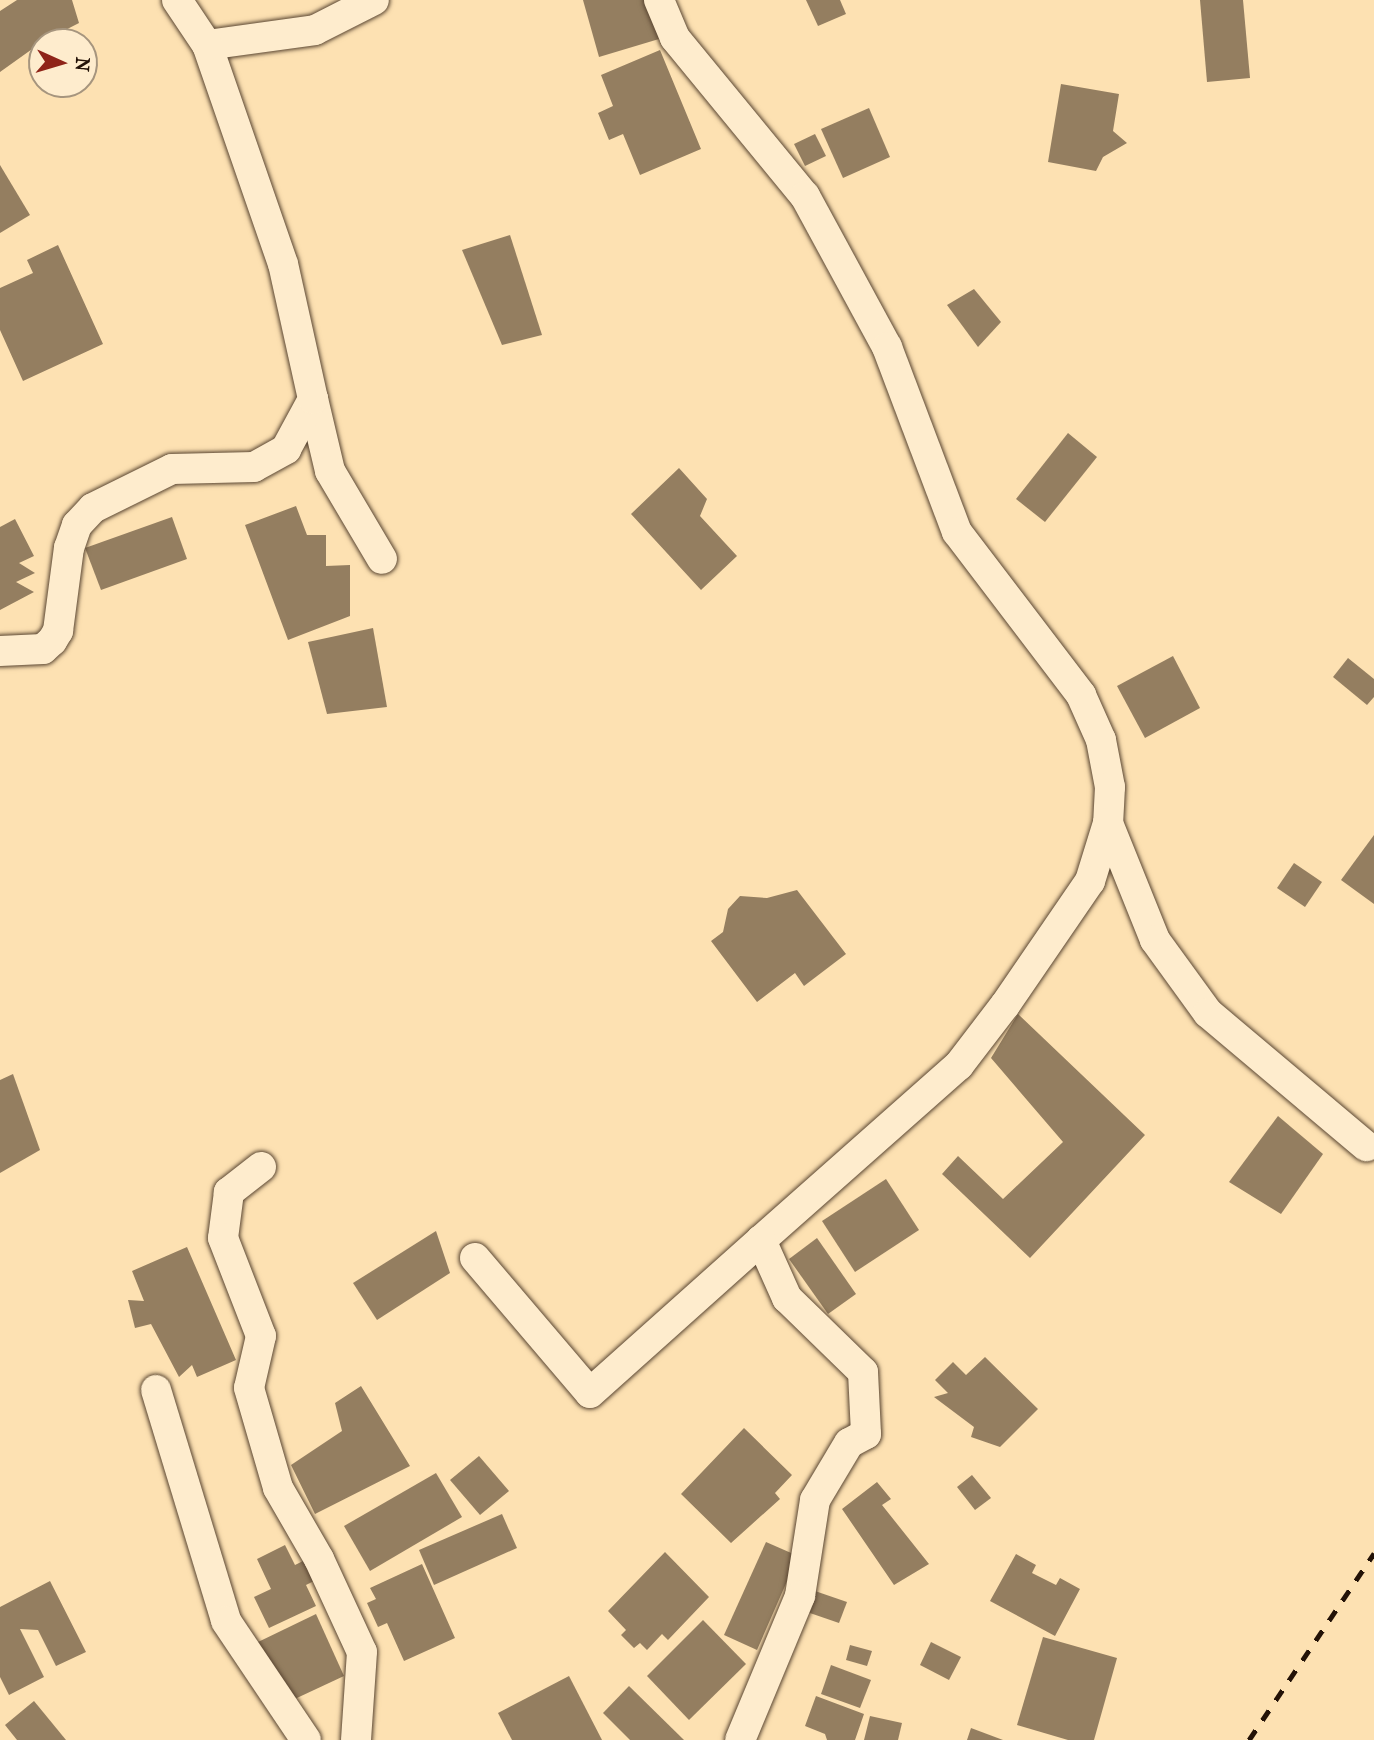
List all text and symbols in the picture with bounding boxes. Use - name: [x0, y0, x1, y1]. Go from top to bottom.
- north arrow: [28, 28, 98, 98]
- text: N: [70, 56, 93, 72]

